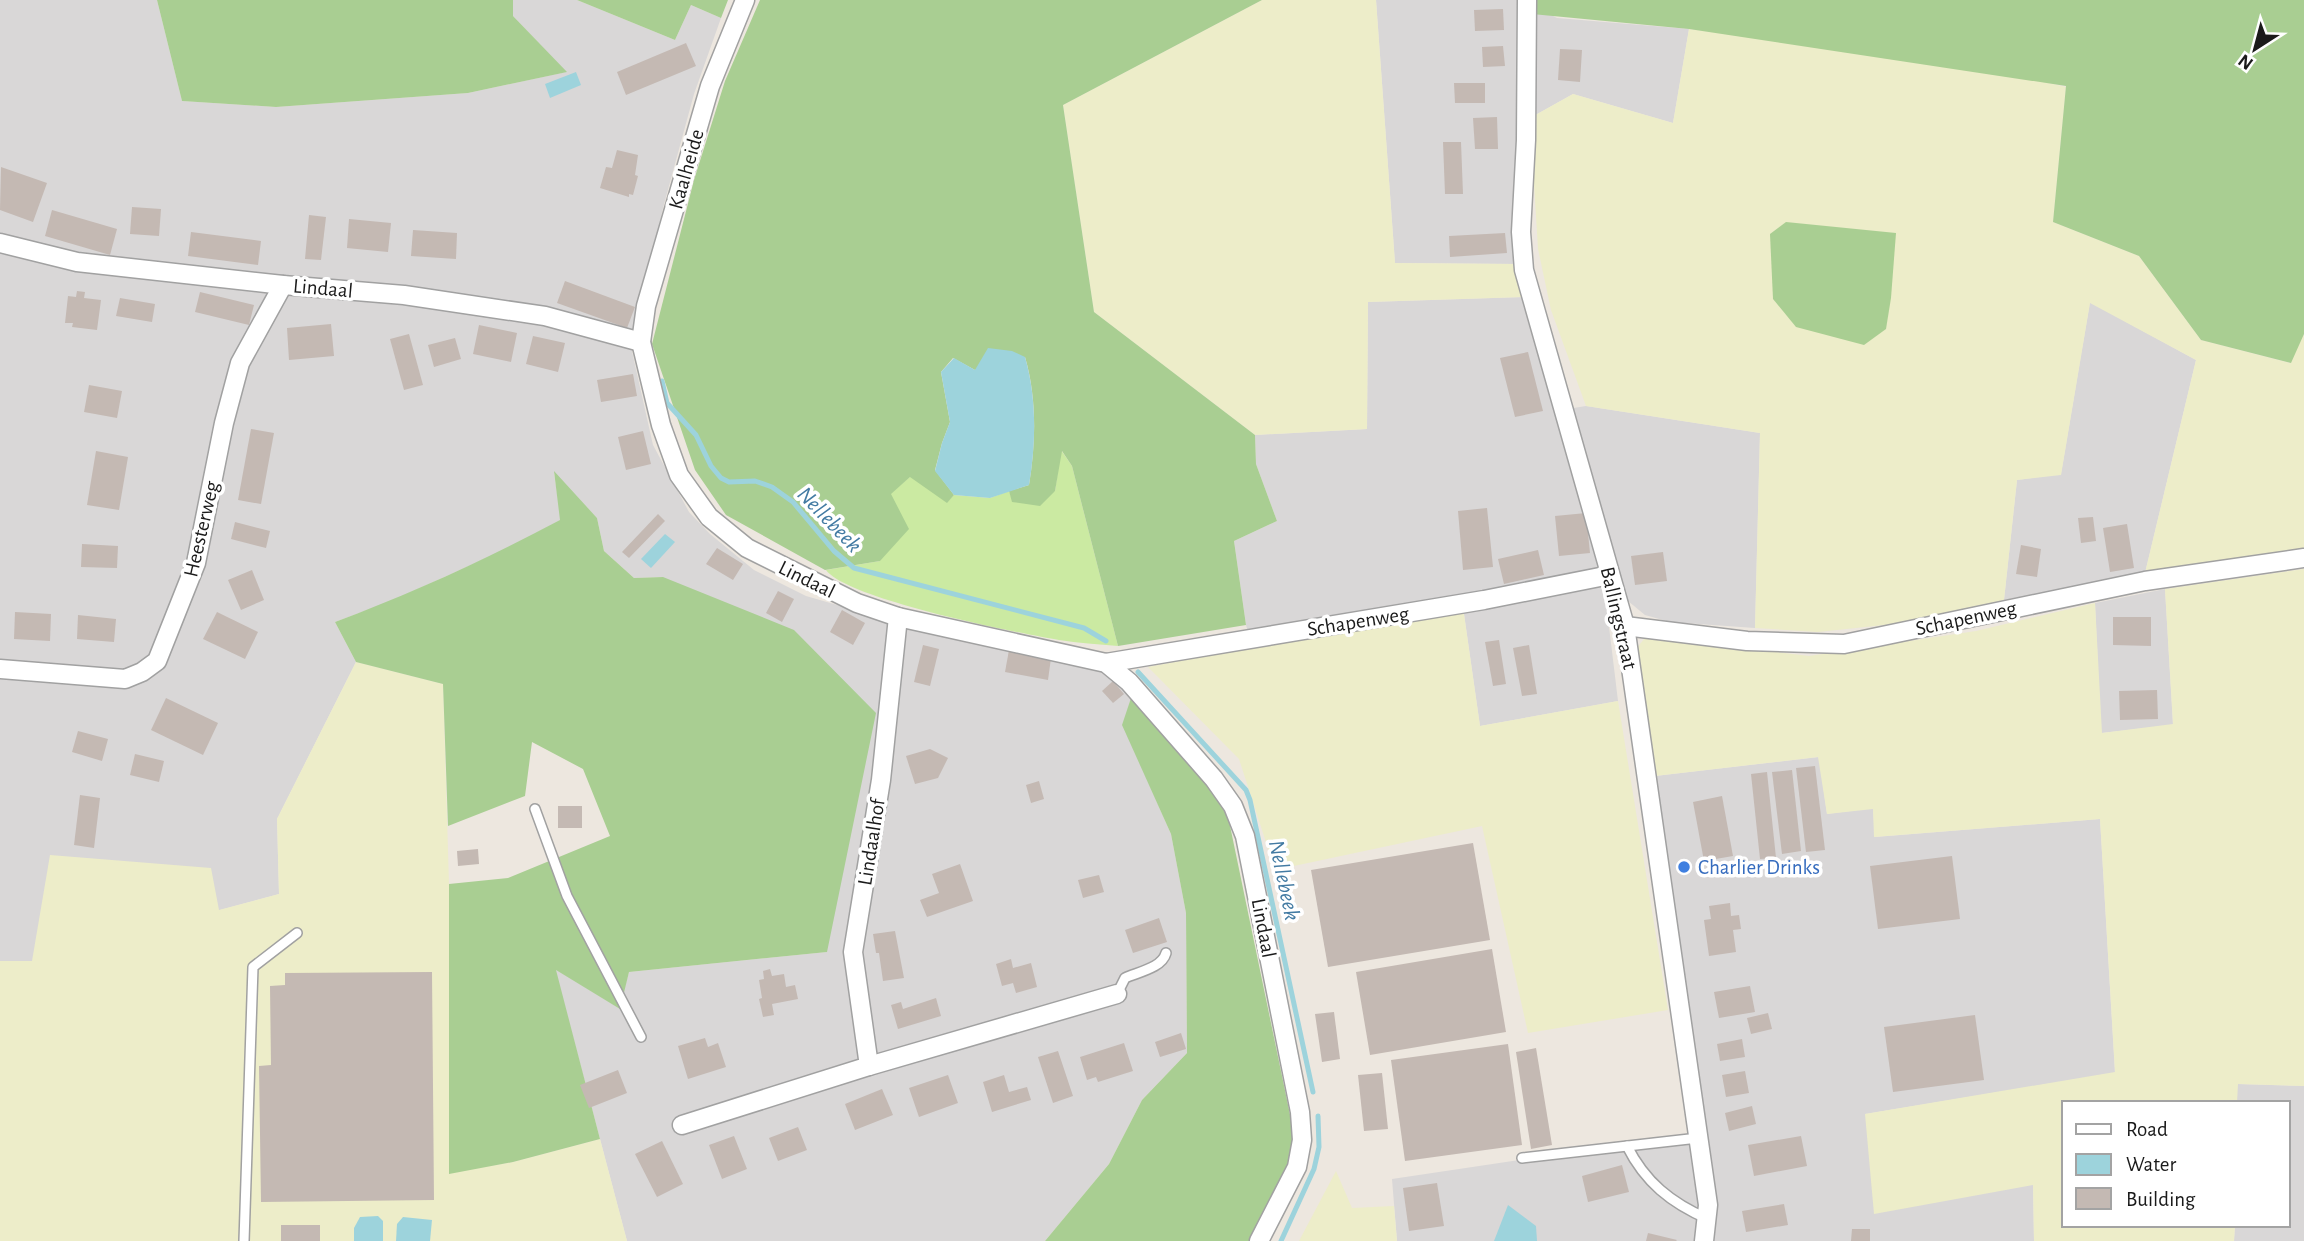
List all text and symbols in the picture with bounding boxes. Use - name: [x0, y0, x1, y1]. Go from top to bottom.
- north arrow: [2220, 14, 2290, 84]
- text: N: [2235, 50, 2257, 73]
- street label: Kaalheide: [665, 127, 708, 212]
- street label: Lindaal: [292, 275, 354, 302]
- street label: Heesterweg: [180, 478, 223, 579]
- water label: Nellebeek: [792, 483, 866, 558]
- street label: Lindaal: [775, 557, 838, 602]
- street label: Ballingstraat: [1597, 565, 1641, 672]
- street label: Schapenweg: [1914, 597, 2019, 639]
- street label: Schapenweg: [1306, 603, 1411, 640]
- street label: Lindaalhof: [854, 796, 889, 887]
- water label: Nellebeek: [1264, 838, 1303, 923]
- place label: Charlier Drinks: [1698, 857, 1820, 878]
- marker: Charlier Drinks: [1676, 859, 1692, 875]
- street label: Lindaal: [1247, 897, 1280, 960]
- legend: [2062, 1101, 2290, 1227]
- text: Road: [2126, 1119, 2168, 1140]
- text: Water: [2126, 1154, 2176, 1175]
- text: Building: [2126, 1189, 2196, 1210]

